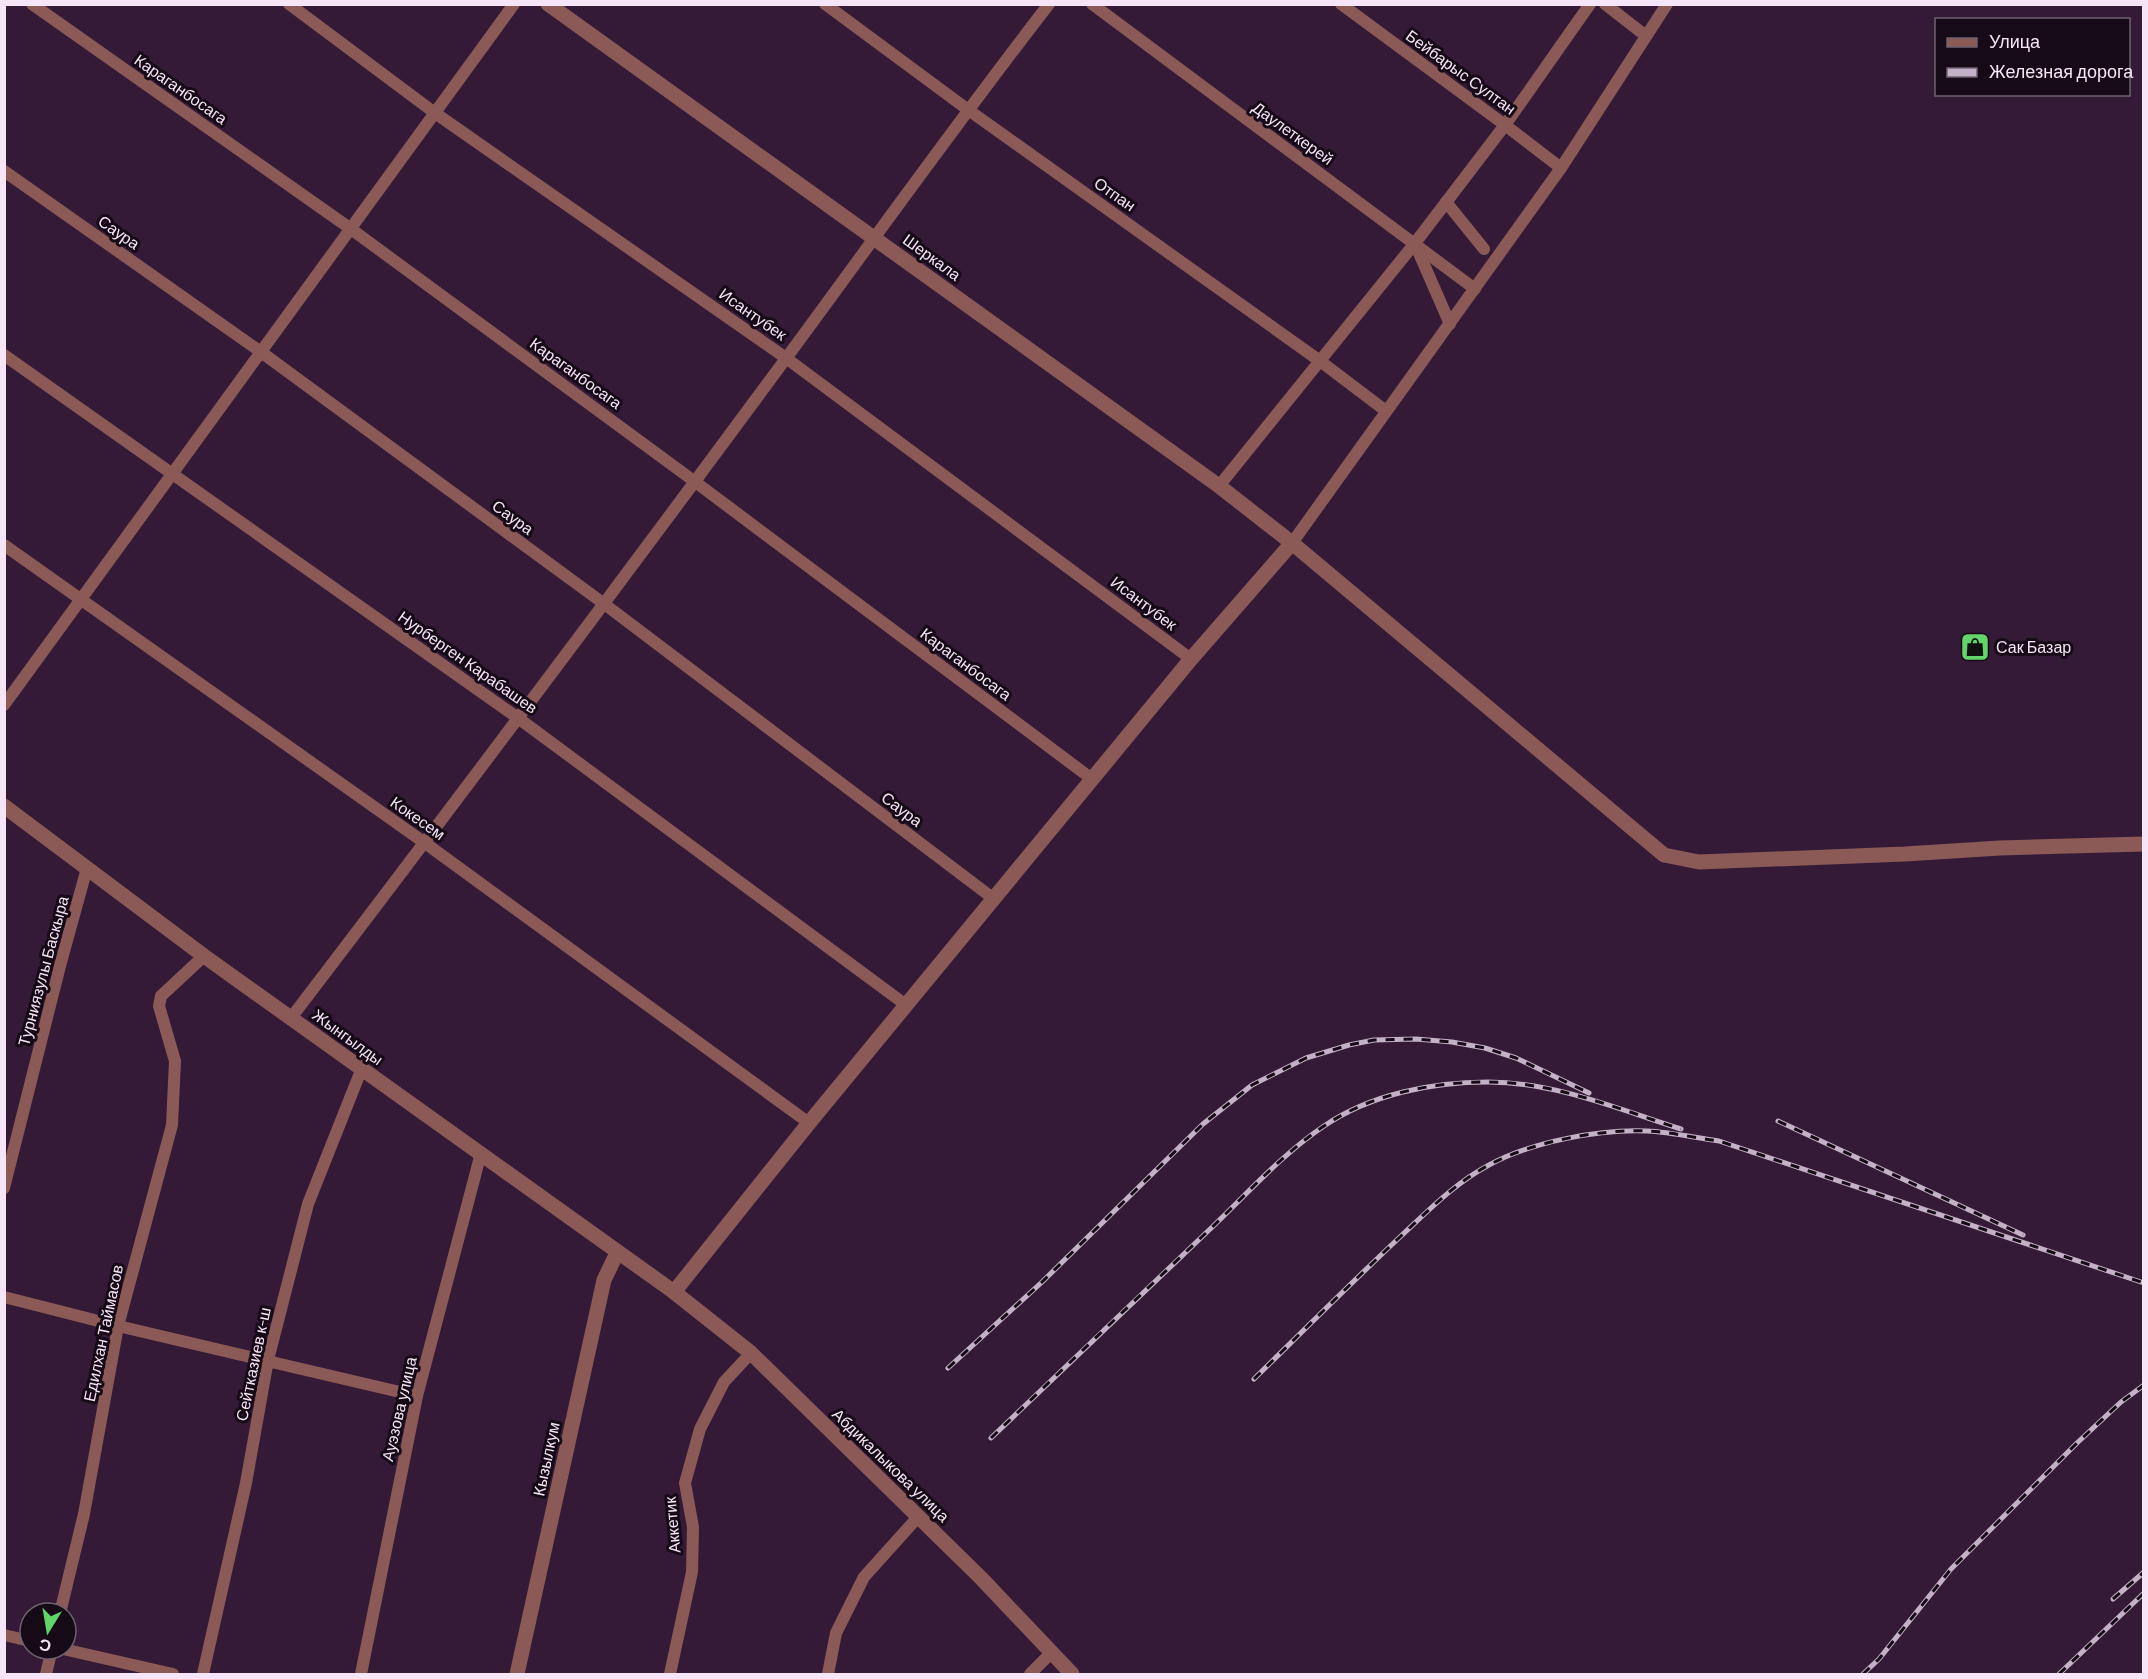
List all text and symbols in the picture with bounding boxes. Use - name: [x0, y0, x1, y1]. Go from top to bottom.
- legend: [1935, 18, 2130, 96]
- street label: Бейбарыс Султан: [1403, 25, 1520, 118]
- text: Улица: [1989, 30, 2041, 52]
- street label: Караганбосага: [131, 50, 231, 128]
- text: Железная дорога: [1989, 60, 2134, 82]
- street label: Даулеткерей: [1249, 97, 1337, 168]
- street label: Отпан: [1091, 173, 1140, 215]
- street label: Саура: [95, 211, 144, 253]
- street label: Шеркала: [900, 229, 965, 284]
- street label: Исантубек: [716, 283, 791, 344]
- street label: Караганбосага: [527, 333, 626, 412]
- street label: Саура: [489, 495, 538, 538]
- street label: Исантубек: [1108, 572, 1182, 634]
- street label: Нурберген Карабашев: [395, 606, 541, 717]
- street label: Караганбосага: [917, 623, 1015, 704]
- shop icon: Сак Базар: [1959, 631, 1991, 663]
- place label: Сак Базар: [1996, 637, 2071, 656]
- street label: Саура: [878, 787, 926, 830]
- street label: Кокесем: [387, 792, 449, 843]
- street label: Турниязулы Баскыра: [13, 894, 72, 1048]
- street label: Жынгылды: [309, 1005, 387, 1069]
- street label: Едилхан Таймасов: [79, 1263, 126, 1403]
- street label: Сейтказиев к-ш: [231, 1305, 274, 1423]
- street label: Ауэзова улица: [377, 1355, 420, 1463]
- street label: Абдикалыкова улица: [829, 1404, 954, 1525]
- street label: Кызылкум: [528, 1420, 563, 1498]
- street label: Аккетик: [659, 1495, 683, 1554]
- north arrow: [18, 1601, 78, 1661]
- text: С: [37, 1636, 53, 1657]

